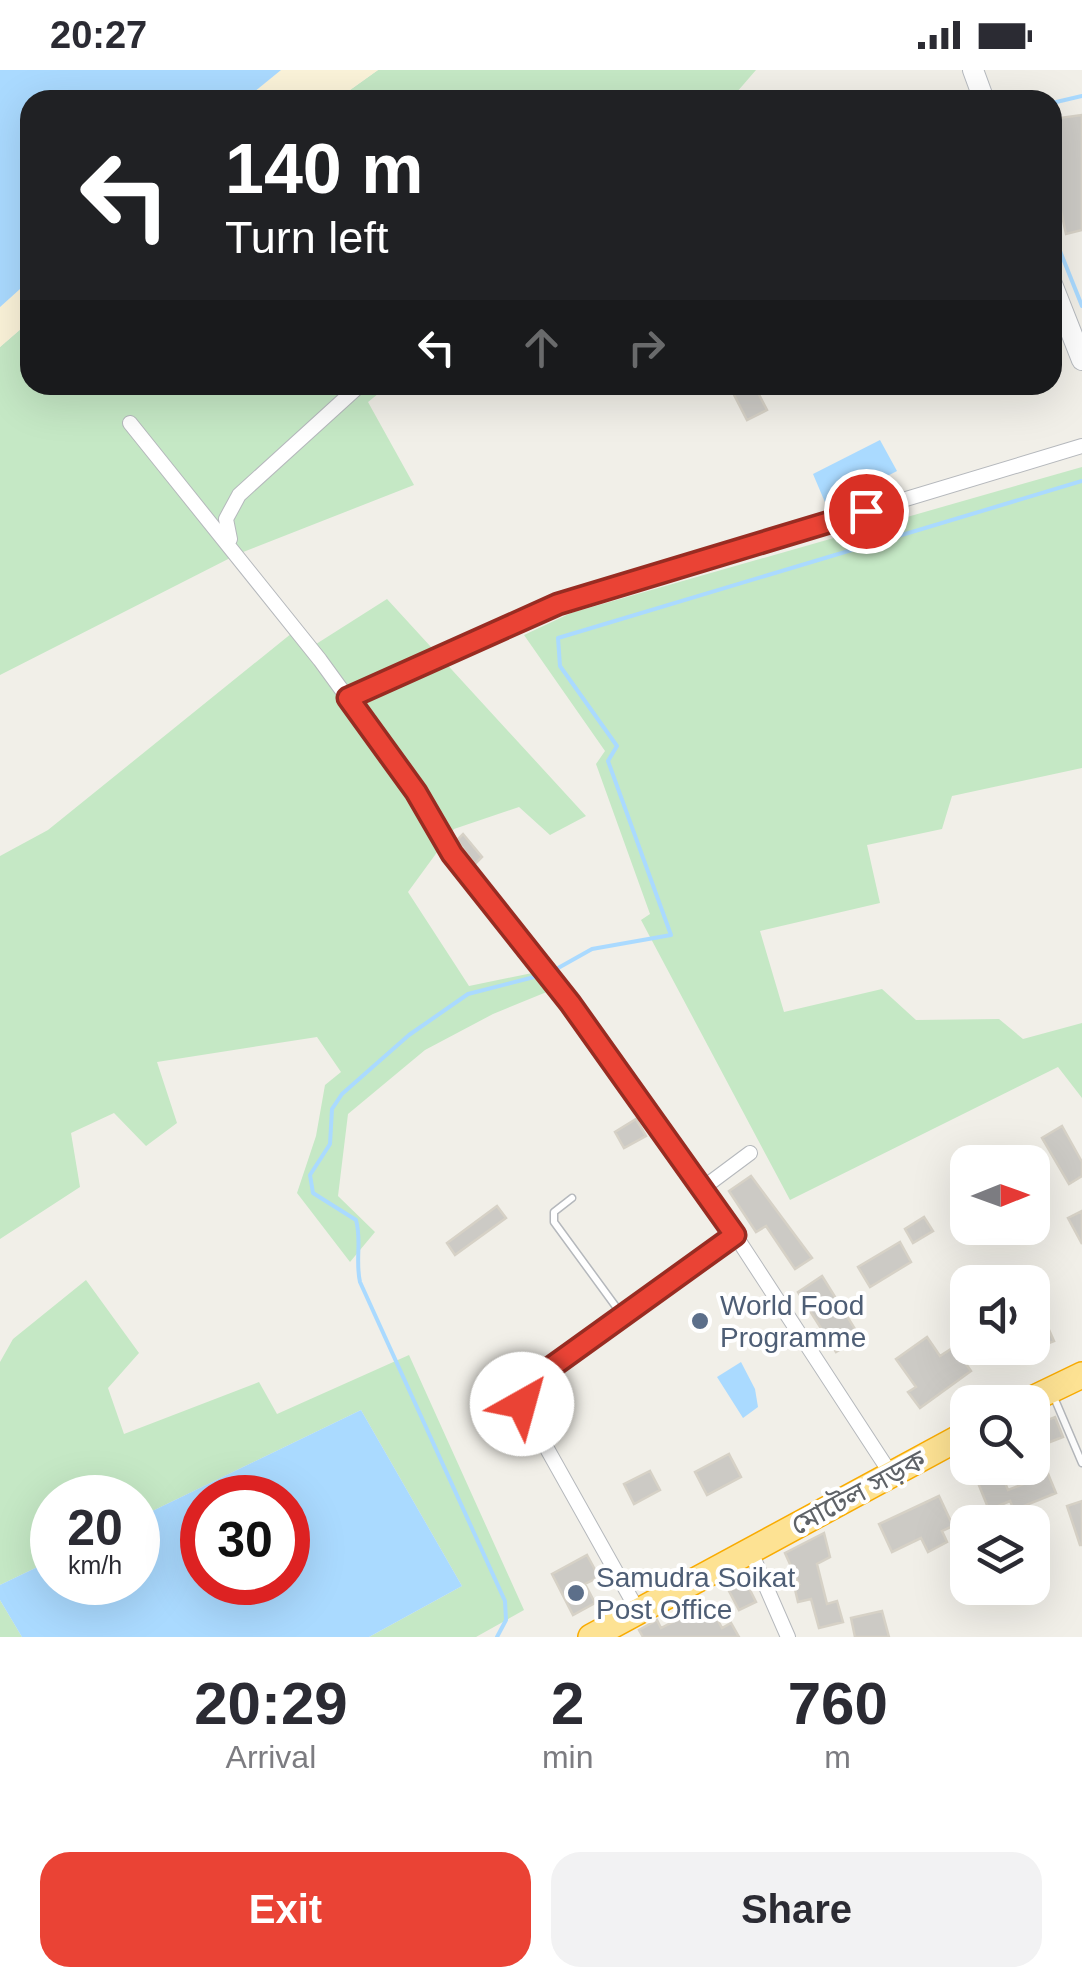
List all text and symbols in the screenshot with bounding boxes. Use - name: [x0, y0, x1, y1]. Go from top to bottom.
- text: 20:27: [50, 14, 147, 56]
- icon: left: [60, 130, 190, 260]
- text: 140 m: [225, 130, 423, 208]
- text: Turn left: [225, 212, 388, 263]
- icon: left: [409, 320, 464, 375]
- icon: ahead: [514, 320, 569, 375]
- icon: right: [619, 320, 674, 375]
- pin: [824, 469, 909, 554]
- icon: arrive: [839, 484, 894, 539]
- north arrow: [950, 1145, 1050, 1245]
- map controls: [950, 1145, 1050, 1605]
- button: sound: [950, 1265, 1050, 1365]
- place label: World Food Programme: [720, 1290, 866, 1353]
- marker: World Food Programme: [689, 1310, 711, 1332]
- position arrow: [470, 1352, 574, 1456]
- button: search: [950, 1385, 1050, 1485]
- street label: মোটেল সড়ক: [785, 1443, 931, 1541]
- speed limit sign: 30: [180, 1475, 310, 1605]
- text: 20: [67, 1500, 123, 1556]
- button: layers: [950, 1505, 1050, 1605]
- text: km/h: [68, 1551, 122, 1579]
- place label: Samudra Soikat Post Office: [596, 1562, 795, 1625]
- marker: Samudra Soikat Post Office: [565, 1582, 587, 1604]
- text: 20:29: [194, 1670, 348, 1737]
- text: 2: [551, 1670, 584, 1737]
- text: 760: [788, 1670, 888, 1737]
- text: Arrival: [226, 1739, 316, 1775]
- text: min: [542, 1739, 593, 1775]
- text: m: [824, 1739, 851, 1775]
- button: Exit: [40, 1852, 531, 1967]
- button: Share: [551, 1852, 1042, 1967]

